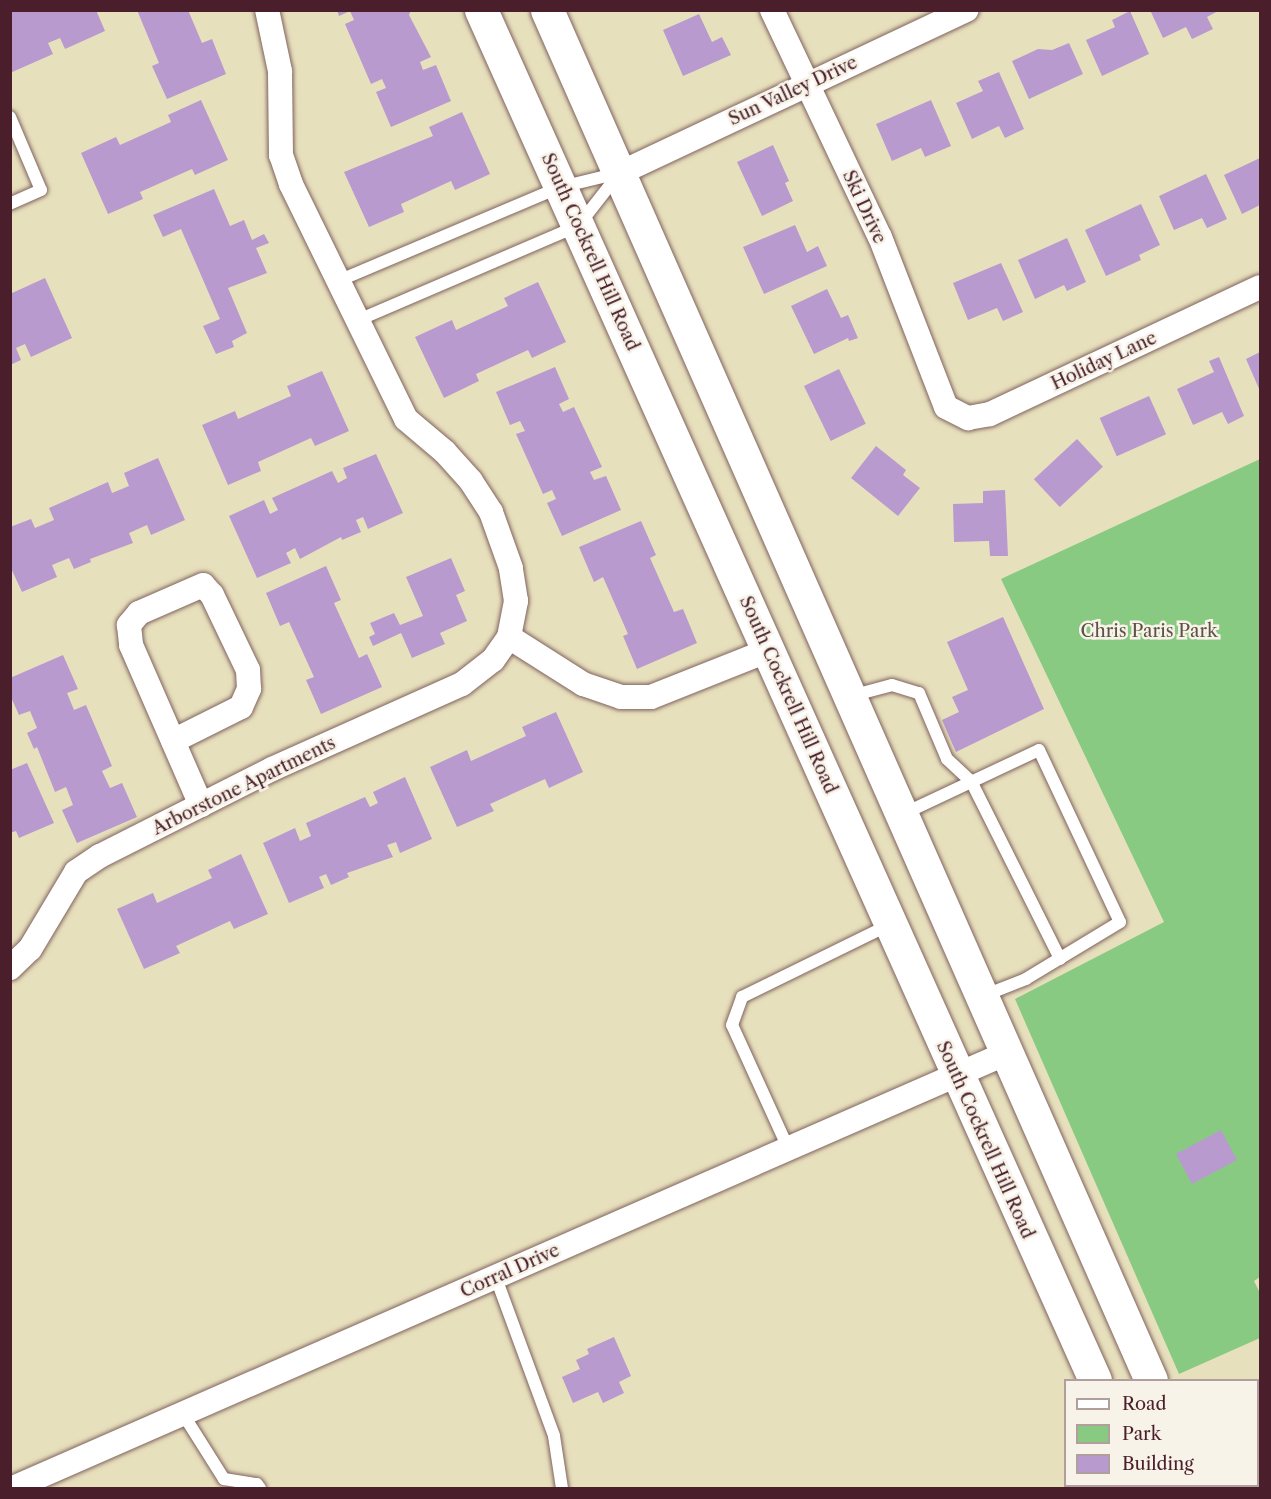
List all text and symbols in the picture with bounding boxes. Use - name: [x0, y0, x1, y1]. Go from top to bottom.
- street label: Sun Valley Drive: [725, 51, 861, 131]
- street label: South Cockrell Hill Road: [537, 150, 643, 354]
- street label: Ski Drive: [838, 167, 890, 247]
- street label: Holiday Lane: [1048, 327, 1160, 395]
- street label: South Cockrell Hill Road: [735, 593, 841, 797]
- park label: Chris Paris Park: [1081, 620, 1217, 642]
- street label: Arborstone Apartments: [149, 732, 339, 840]
- street label: South Cockrell Hill Road: [932, 1038, 1038, 1242]
- street label: Corral Drive: [457, 1239, 563, 1303]
- legend: [1064, 1379, 1259, 1487]
- text: Road: [1122, 1393, 1167, 1415]
- text: Park: [1122, 1423, 1161, 1445]
- text: Building: [1122, 1453, 1194, 1475]

